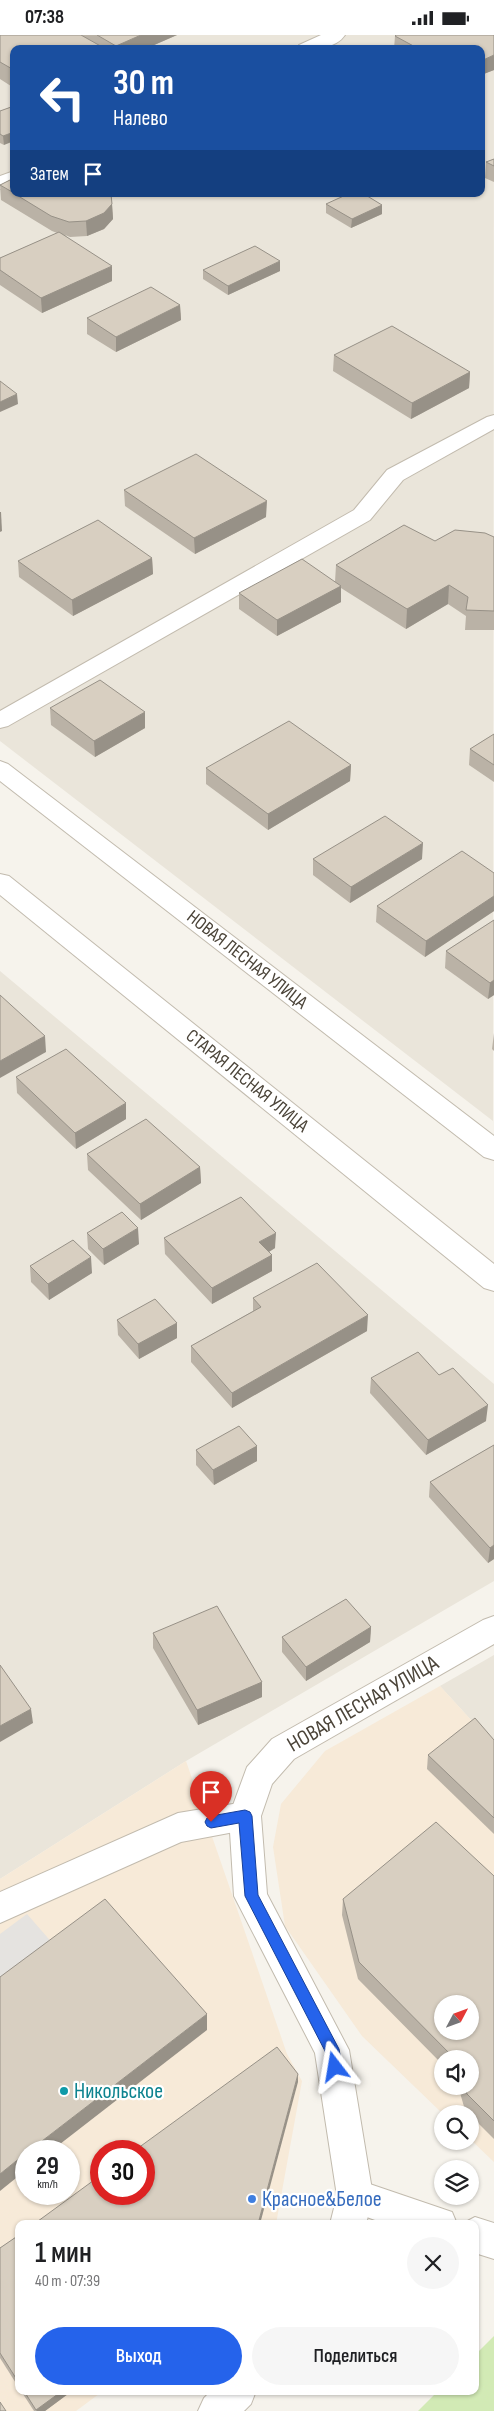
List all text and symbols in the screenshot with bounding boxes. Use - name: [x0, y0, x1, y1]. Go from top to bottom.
- text: 07:38: [25, 6, 64, 29]
- text: 30 m: [113, 62, 174, 105]
- icon: left: [30, 65, 95, 130]
- text: Налево: [113, 105, 168, 132]
- icon: arrive: [79, 160, 107, 188]
- text: Затем: [30, 163, 69, 186]
- street label: НОВАЯ ЛЕСНАЯ УЛИЦА: [182, 906, 313, 1015]
- street label: СТАРАЯ ЛЕСНАЯ УЛИЦА: [181, 1024, 314, 1138]
- street label: НОВАЯ ЛЕСНАЯ УЛИЦА: [283, 1649, 444, 1758]
- pin: [190, 1771, 232, 1822]
- icon: arrive: [197, 1778, 225, 1806]
- north arrow: [434, 1995, 479, 2040]
- map controls: [434, 1995, 479, 2205]
- position arrow: [308, 2040, 360, 2092]
- button: sound: [434, 2050, 479, 2095]
- place label: Никольское: [74, 2078, 163, 2105]
- marker: Никольское: [58, 2085, 70, 2097]
- button: search: [434, 2105, 479, 2150]
- speed limit sign: 30: [90, 2140, 155, 2205]
- text: 29: [36, 2151, 59, 2182]
- button: layers: [434, 2160, 479, 2205]
- text: km/h: [37, 2177, 58, 2192]
- place label: Красное&Белое: [262, 2186, 382, 2213]
- marker: Красное&Белое: [246, 2193, 258, 2205]
- text: 1 мин: [35, 2235, 92, 2271]
- button: close: [407, 2237, 459, 2289]
- text: 40 m · 07:39: [35, 2272, 100, 2291]
- button: Выход: [35, 2327, 242, 2385]
- button: Поделиться: [252, 2327, 459, 2385]

